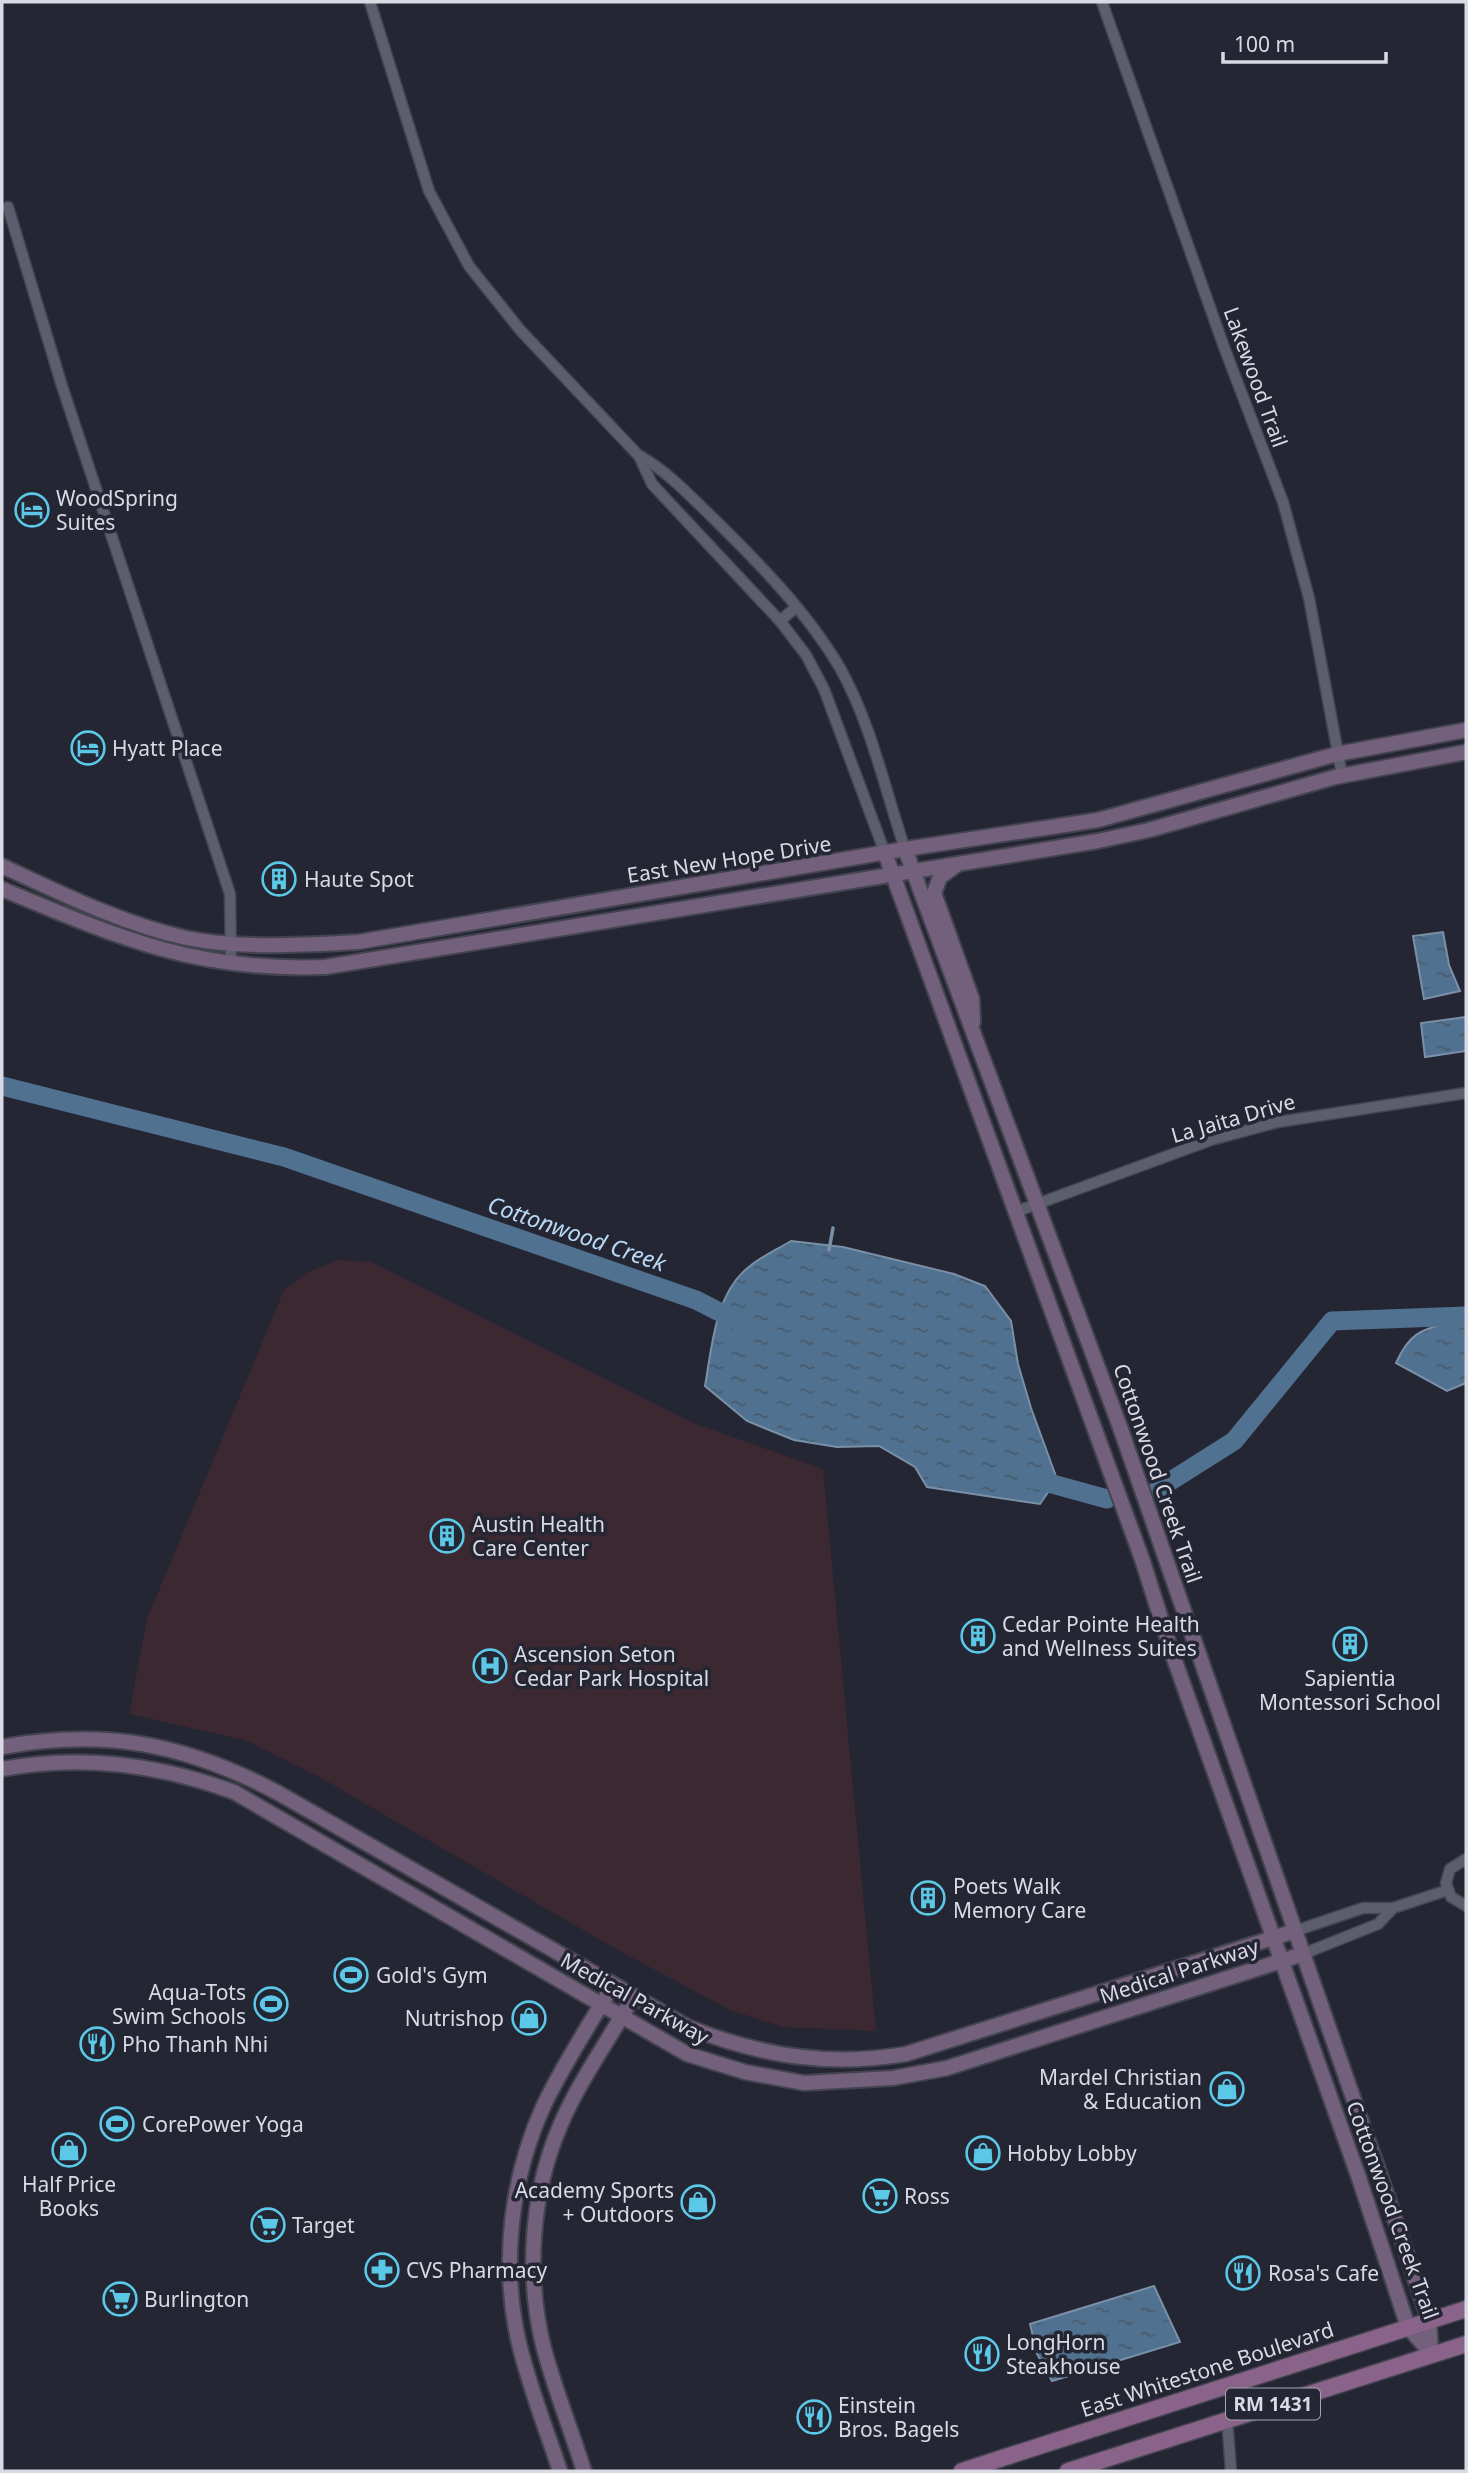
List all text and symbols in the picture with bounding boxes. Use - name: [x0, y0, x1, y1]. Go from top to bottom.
- scale bar: [1223, 21, 1386, 65]
- text: 100 m: [1234, 30, 1295, 58]
- street label: Lakewood Trail: [1218, 303, 1294, 451]
- place label: WoodSpring Suites: [56, 484, 178, 536]
- hotel icon: WoodSpring Suites: [13, 491, 51, 529]
- hotel icon: Hyatt Place: [69, 729, 107, 767]
- place label: Hyatt Place: [112, 734, 223, 762]
- street label: East New Hope Drive: [625, 829, 833, 889]
- building icon: Haute Spot: [260, 860, 298, 898]
- place label: Haute Spot: [304, 865, 414, 893]
- street label: La Jaita Drive: [1168, 1087, 1298, 1149]
- water label: Cottonwood Creek: [484, 1188, 672, 1279]
- street label: Cottonwood Creek Trail: [1107, 1359, 1209, 1587]
- place label: Austin Health Care Center: [472, 1510, 605, 1562]
- building icon: Austin Health Care Center: [428, 1517, 466, 1555]
- place label: Cedar Pointe Health and Wellness Suites: [1002, 1610, 1200, 1662]
- building icon: Cedar Pointe Health and Wellness Suites: [959, 1617, 997, 1655]
- building icon: Sapientia Montessori School: [1331, 1625, 1369, 1663]
- place label: Ascension Seton Cedar Park Hospital: [514, 1640, 709, 1692]
- hospital icon: Ascension Seton Cedar Park Hospital: [471, 1647, 509, 1685]
- place label: Sapientia Montessori School: [1259, 1664, 1441, 1716]
- place label: Poets Walk Memory Care: [953, 1872, 1086, 1924]
- building icon: Poets Walk Memory Care: [909, 1879, 947, 1917]
- street label: Medical Parkway: [1096, 1932, 1262, 2010]
- street label: Medical Parkway: [556, 1946, 714, 2050]
- sports icon: Gold's Gym: [332, 1956, 370, 1994]
- place label: Gold's Gym: [376, 1961, 488, 1989]
- place label: Aqua-Tots Swim Schools: [112, 1978, 246, 2030]
- sports icon: Aqua-Tots Swim Schools: [252, 1985, 290, 2023]
- shop icon: Nutrishop: [510, 1999, 548, 2037]
- place label: Nutrishop: [405, 2004, 504, 2032]
- restaurant icon: Pho Thanh Nhi: [78, 2025, 116, 2063]
- place label: Pho Thanh Nhi: [122, 2030, 268, 2058]
- place label: Mardel Christian & Education: [1039, 2063, 1202, 2115]
- shop icon: Mardel Christian & Education: [1208, 2070, 1246, 2108]
- street label: Cottonwood Creek Trail: [1340, 2097, 1446, 2323]
- sports icon: CorePower Yoga: [98, 2105, 136, 2143]
- place label: CorePower Yoga: [142, 2110, 304, 2138]
- shop icon: Half Price Books: [50, 2131, 88, 2169]
- shop icon: Hobby Lobby: [964, 2134, 1002, 2172]
- place label: Hobby Lobby: [1007, 2139, 1137, 2167]
- place label: Half Price Books: [22, 2170, 116, 2222]
- place label: Academy Sports + Outdoors: [515, 2176, 674, 2228]
- supermarket icon: Ross: [861, 2177, 899, 2215]
- place label: Ross: [904, 2182, 950, 2210]
- shop icon: Academy Sports + Outdoors: [679, 2183, 717, 2221]
- supermarket icon: Target: [249, 2206, 287, 2244]
- place label: Target: [292, 2211, 355, 2239]
- pharmacy icon: CVS Pharmacy: [363, 2251, 401, 2289]
- restaurant icon: Rosa's Cafe: [1224, 2254, 1262, 2292]
- place label: CVS Pharmacy: [406, 2256, 547, 2284]
- place label: Rosa's Cafe: [1268, 2259, 1379, 2287]
- supermarket icon: Burlington: [101, 2280, 139, 2318]
- place label: Burlington: [144, 2285, 249, 2313]
- street label: East Whitestone Boulevard: [1077, 2315, 1337, 2423]
- place label: LongHorn Steakhouse: [1006, 2328, 1121, 2380]
- restaurant icon: LongHorn Steakhouse: [963, 2335, 1001, 2373]
- road number: RM 1431: [1226, 2388, 1320, 2420]
- place label: Einstein Bros. Bagels: [838, 2391, 959, 2443]
- restaurant icon: Einstein Bros. Bagels: [795, 2398, 833, 2436]

